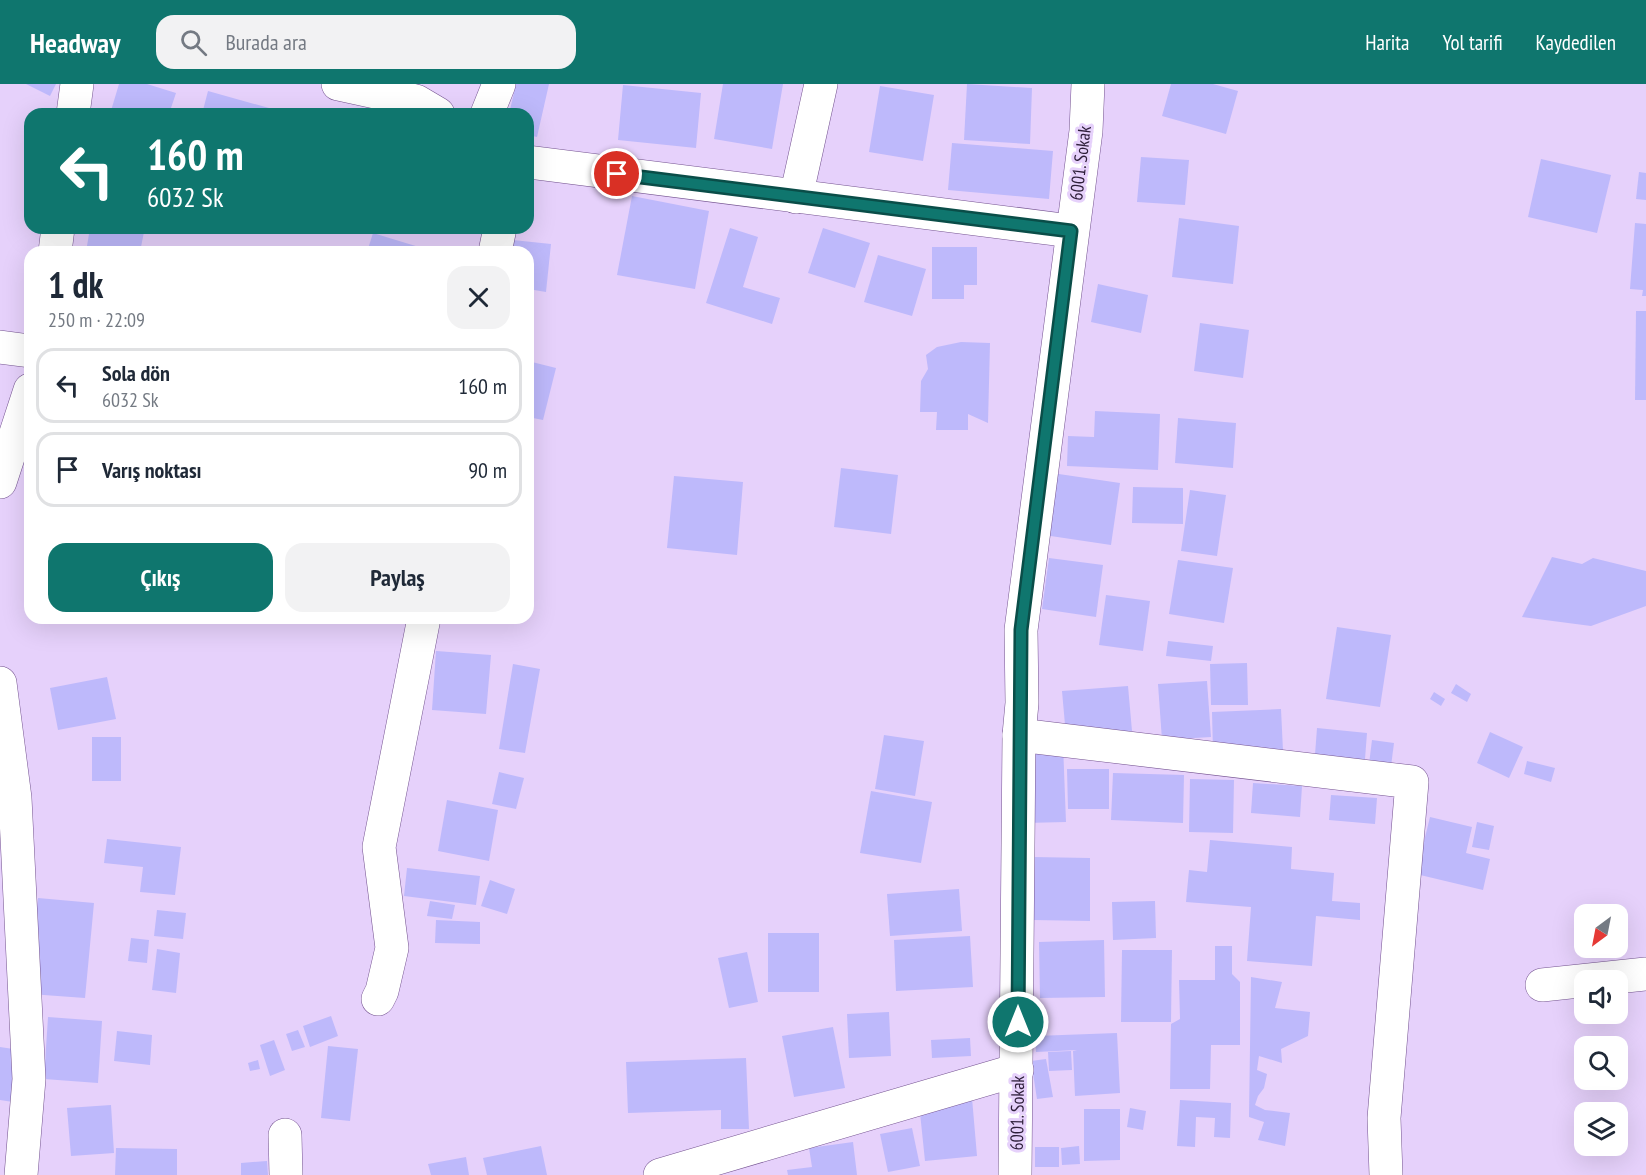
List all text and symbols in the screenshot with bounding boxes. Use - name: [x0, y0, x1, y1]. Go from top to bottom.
- search box: [156, 15, 576, 69]
- text: Headway: [30, 24, 120, 61]
- icon: search: [177, 26, 210, 59]
- text: Burada ara: [225, 28, 307, 56]
- text: Harita: [1365, 29, 1409, 56]
- text: Yol tarifi: [1442, 29, 1503, 56]
- text: Kaydedilen: [1536, 29, 1616, 56]
- street label: 6001. Sokak: [1064, 124, 1096, 202]
- text: 160 m: [147, 127, 244, 182]
- icon: left: [48, 132, 126, 210]
- pin: [591, 148, 642, 199]
- icon: arrive: [600, 157, 633, 190]
- text: 6032 Sk: [147, 180, 223, 214]
- text: 1 dk: [48, 261, 103, 308]
- button: close: [447, 266, 510, 329]
- text: 250 m · 22:09: [48, 307, 145, 333]
- text: Sola dön: [102, 359, 170, 387]
- icon: left: [51, 369, 84, 402]
- text: 160 m: [458, 372, 507, 400]
- text: 6032 Sk: [102, 387, 159, 413]
- icon: arrive: [51, 453, 84, 486]
- text: Varış noktası: [102, 456, 202, 484]
- text: 90 m: [468, 456, 507, 484]
- button: Çıkış: [48, 543, 273, 612]
- button: Paylaş: [285, 543, 510, 612]
- north arrow: [1574, 904, 1628, 958]
- map controls: [1574, 904, 1628, 1156]
- button: sound: [1574, 970, 1628, 1024]
- position arrow: [986, 990, 1050, 1054]
- button: search: [1574, 1036, 1628, 1090]
- street label: 6001. Sokak: [1005, 1075, 1029, 1151]
- button: layers: [1574, 1102, 1628, 1156]

